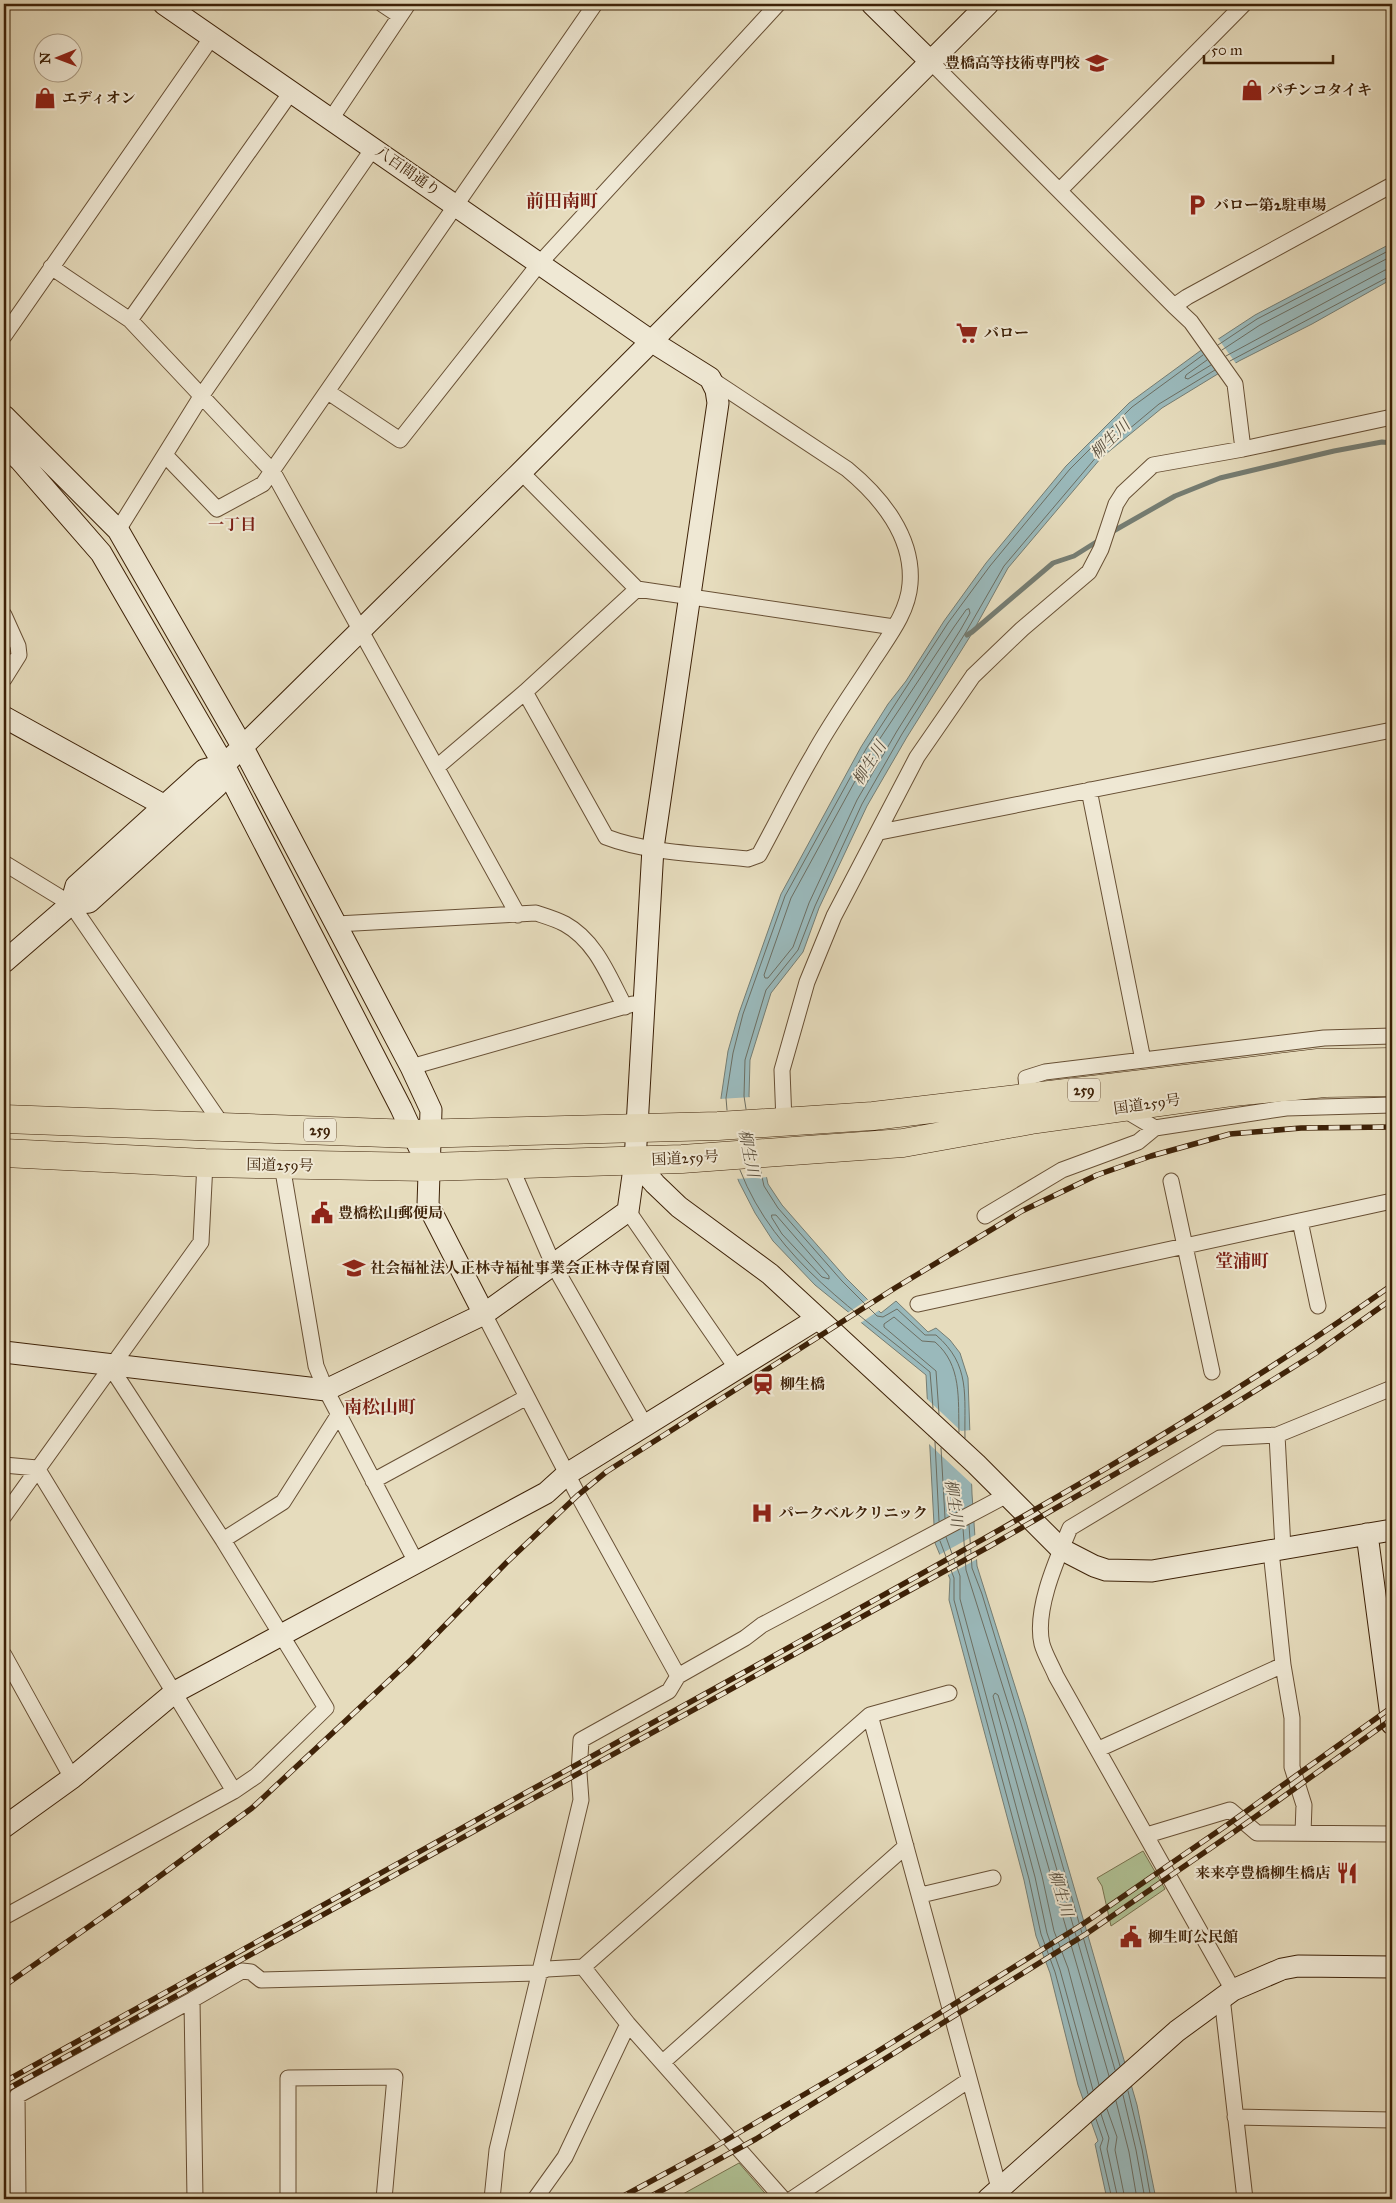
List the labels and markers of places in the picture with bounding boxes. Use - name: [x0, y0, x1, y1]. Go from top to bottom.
- school or university icon: 豊橋高等技術専門校: [1084, 50, 1110, 76]
- place label: 豊橋高等技術専門校: [945, 54, 1080, 72]
- shop icon: パチンコタイキ: [1239, 77, 1265, 103]
- place label: パチンコタイキ: [1268, 81, 1372, 99]
- shop icon: エディオン: [32, 85, 58, 111]
- place label: エディオン: [62, 89, 136, 107]
- parking icon: バロー第2駐車場: [1184, 192, 1210, 218]
- place label: バロー第2駐車場: [1214, 196, 1326, 214]
- supermarket icon: バロー: [954, 320, 980, 346]
- place label: バロー: [984, 324, 1029, 342]
- public building icon: 豊橋松山郵便局: [309, 1200, 335, 1226]
- place label: 豊橋松山郵便局: [338, 1204, 443, 1222]
- school or university icon: 社会福祉法人正林寺福祉事業会正林寺保育園: [341, 1255, 367, 1281]
- place label: 社会福祉法人正林寺福祉事業会正林寺保育園: [370, 1259, 670, 1277]
- station icon: 柳生橋: [750, 1371, 776, 1397]
- place label: 柳生橋: [780, 1375, 825, 1393]
- hospital icon: パークベルクリニック: [749, 1500, 775, 1526]
- place label: パークベルクリニック: [779, 1504, 928, 1522]
- restaurant icon: 来来亭豊橋柳生橋店: [1334, 1860, 1360, 1886]
- place label: 来来亭豊橋柳生橋店: [1195, 1864, 1330, 1882]
- public building icon: 柳生町公民館: [1118, 1924, 1144, 1950]
- place label: 柳生町公民館: [1148, 1928, 1238, 1946]

